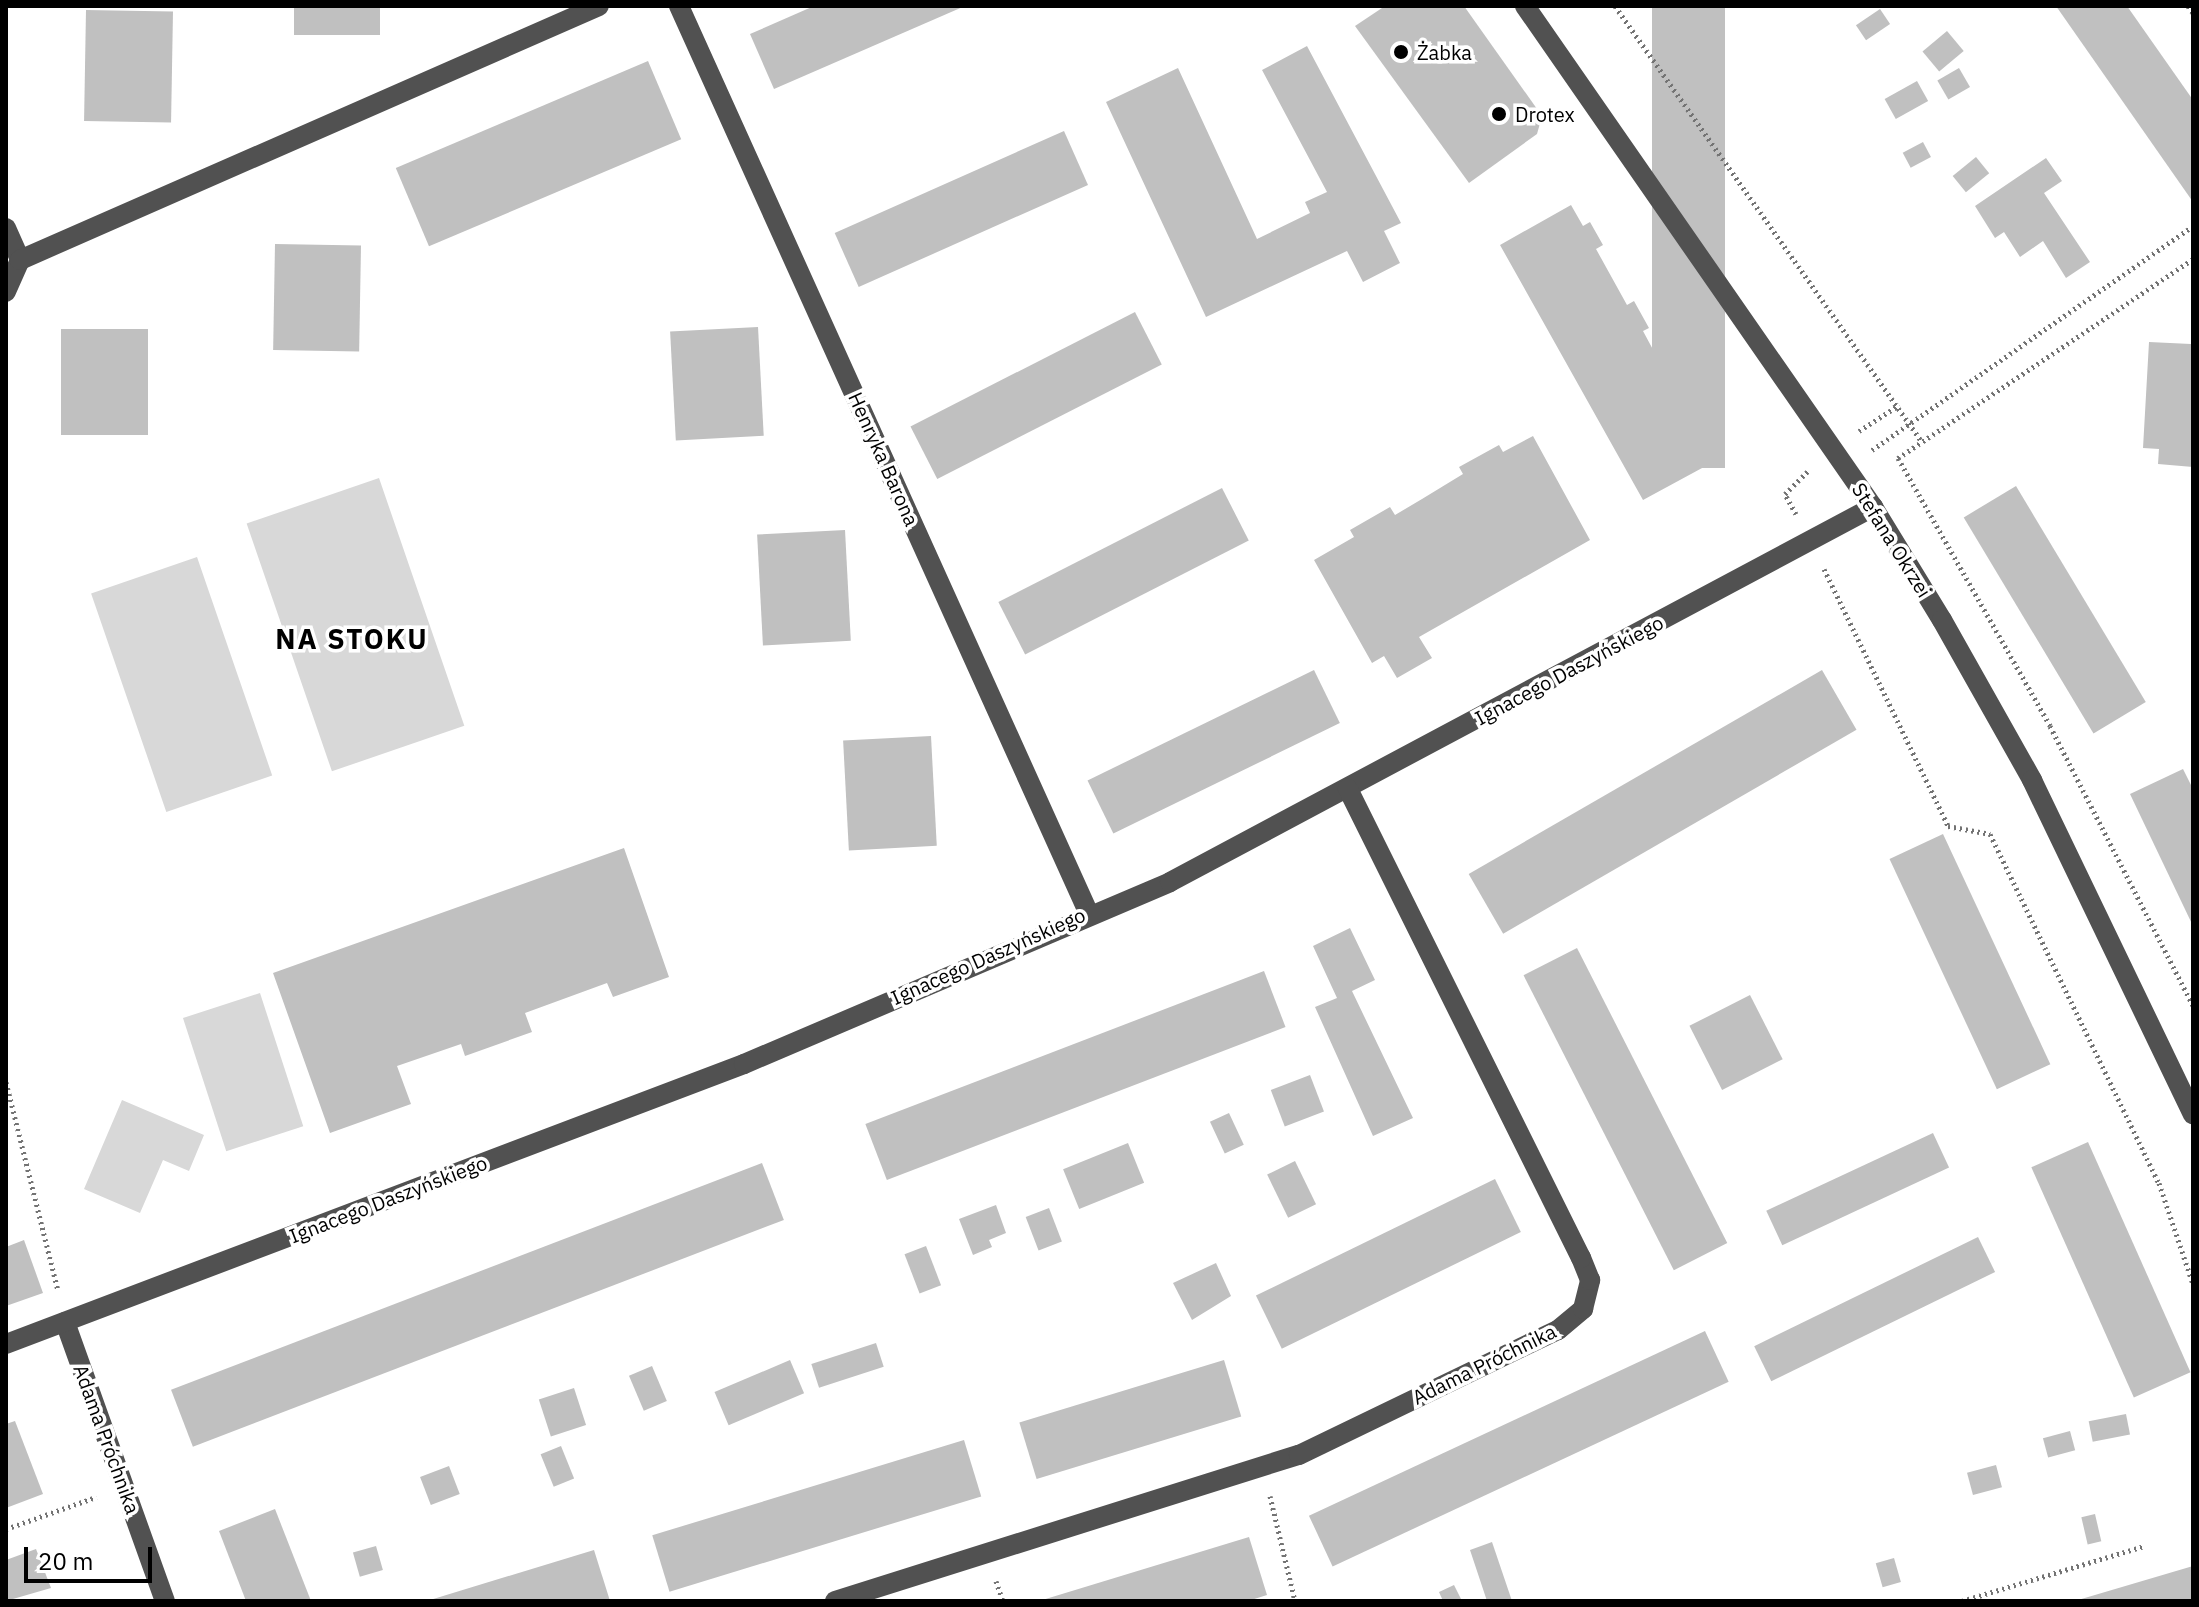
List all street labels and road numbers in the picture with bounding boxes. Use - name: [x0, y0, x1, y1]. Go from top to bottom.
- street label: Henryka Barona: [844, 388, 924, 530]
- street label: Stefana Okrzei: [1847, 478, 1937, 602]
- street label: Ignacego Daszyńskiego: [1471, 610, 1667, 730]
- street label: Ignacego Daszyńskiego: [887, 902, 1089, 1010]
- street label: Ignacego Daszyńskiego: [286, 1150, 490, 1248]
- street label: Adama Próchnika: [1408, 1319, 1560, 1409]
- street label: Adama Próchnika: [69, 1361, 145, 1517]

